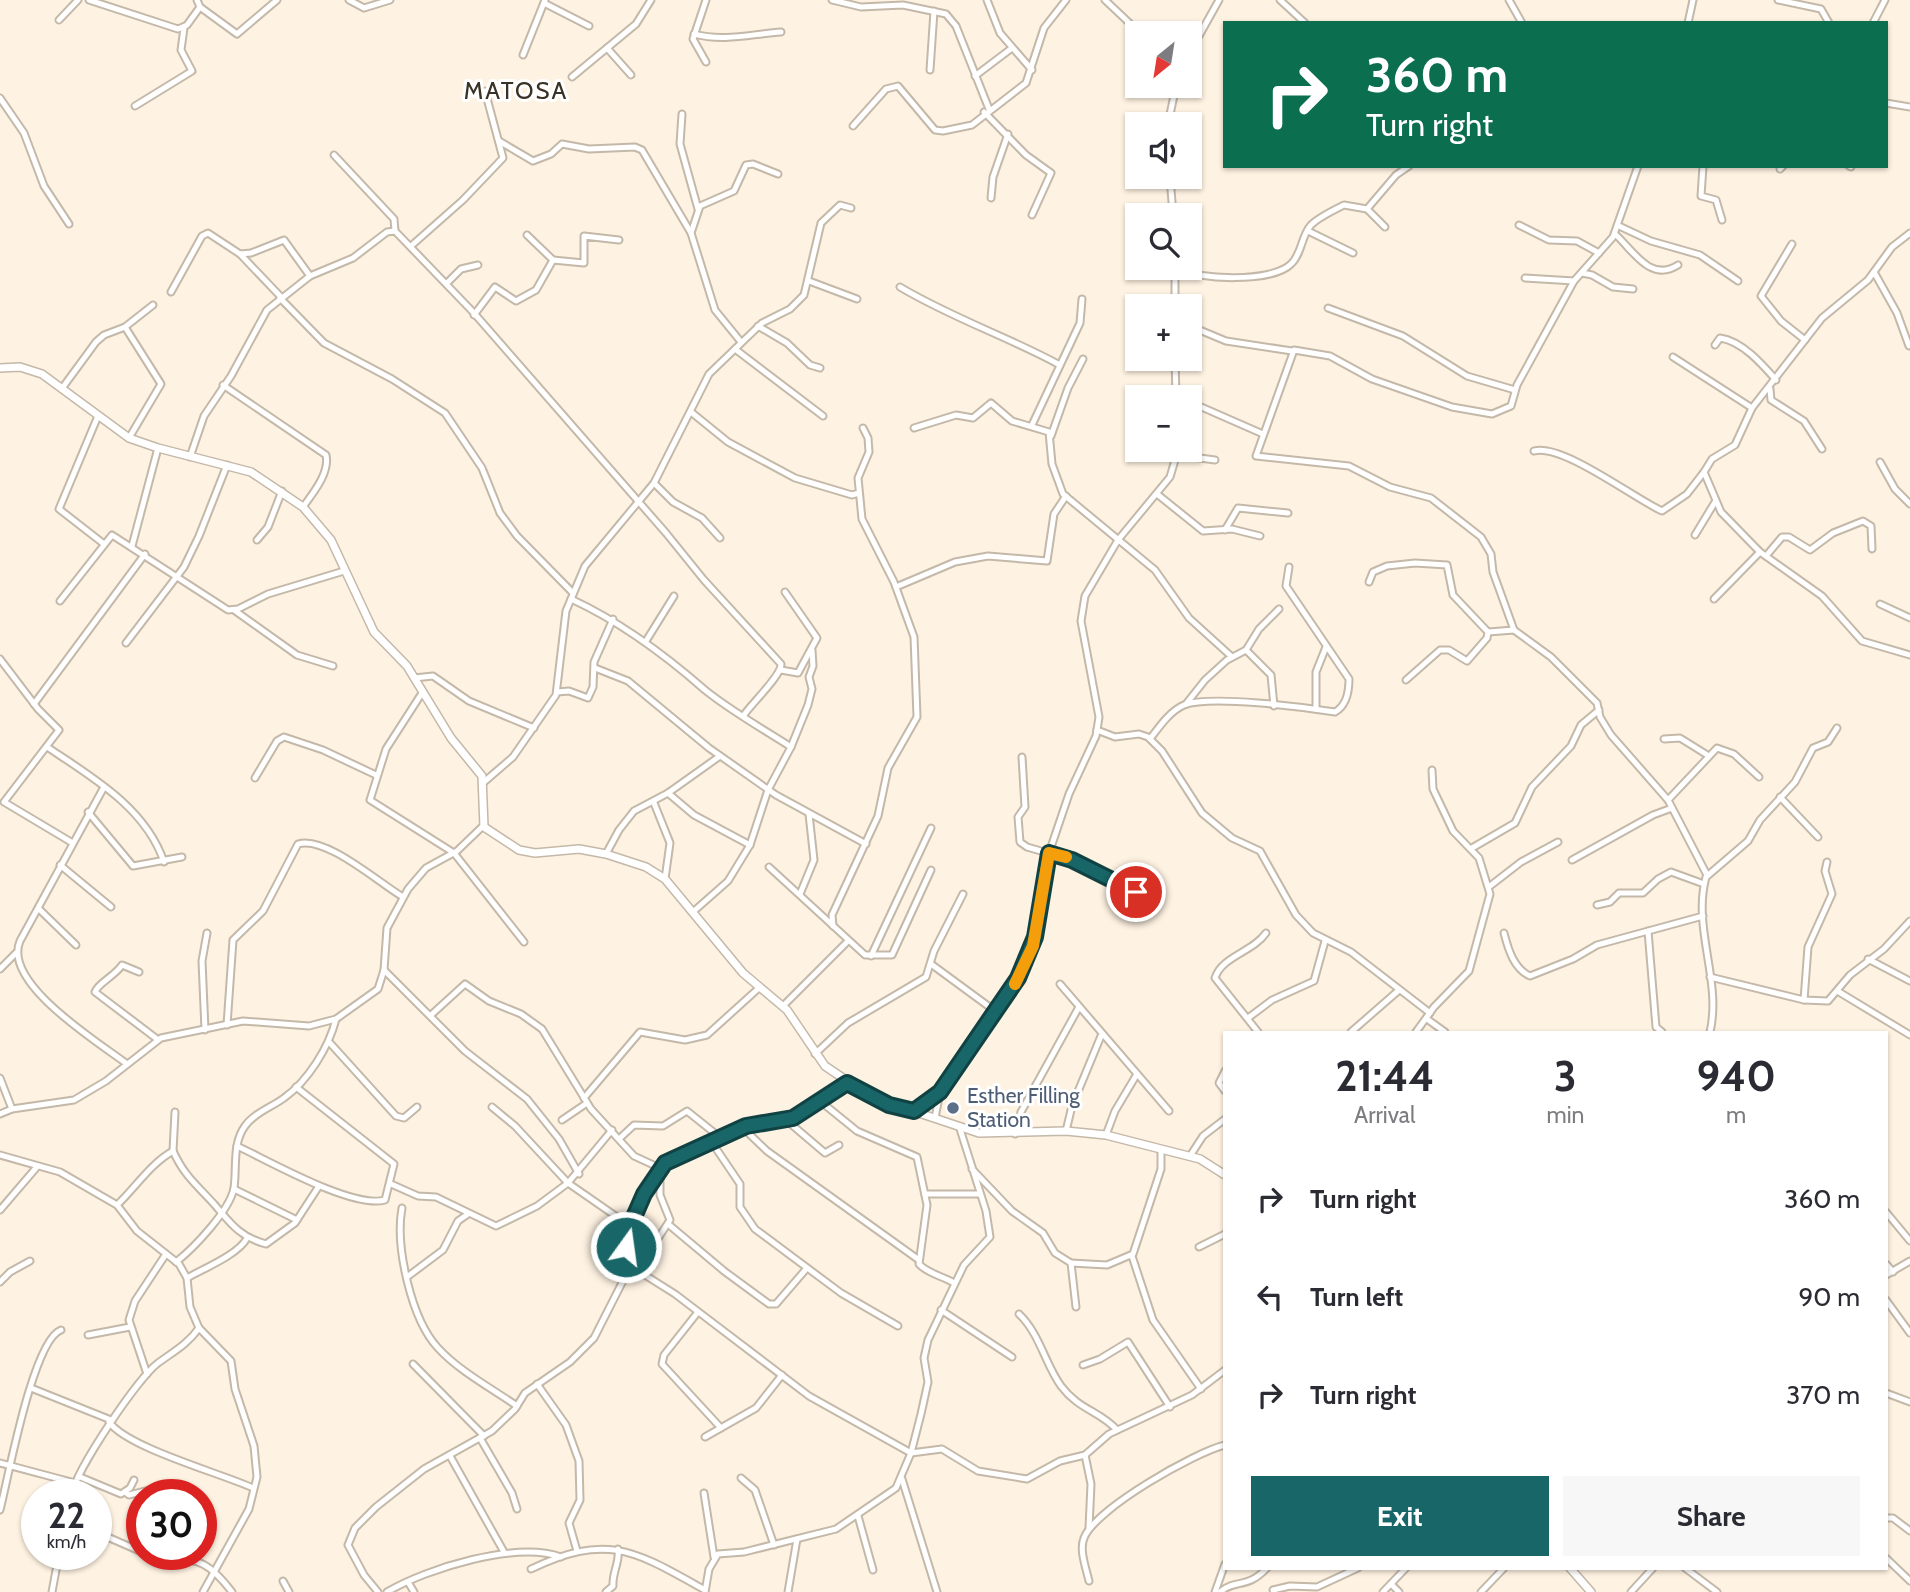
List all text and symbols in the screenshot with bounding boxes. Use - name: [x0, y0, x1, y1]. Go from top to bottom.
- north arrow: [1125, 21, 1202, 98]
- map controls: [1125, 21, 1202, 462]
- text: 360 m: [1366, 45, 1508, 104]
- icon: right: [1251, 49, 1342, 140]
- district label: MATOSA: [464, 76, 568, 105]
- text: Turn right: [1366, 105, 1493, 144]
- button: sound: [1125, 112, 1202, 189]
- button: search: [1125, 203, 1202, 280]
- button: +: [1125, 294, 1202, 371]
- button: −: [1125, 385, 1202, 462]
- pin: [1106, 862, 1166, 922]
- icon: arrive: [1117, 873, 1155, 911]
- text: 21:44: [1335, 1050, 1434, 1102]
- text: 3: [1554, 1050, 1577, 1102]
- text: 940: [1697, 1050, 1776, 1102]
- place label: Esther Filling Station: [967, 1083, 1080, 1132]
- marker: Esther Filling Station: [945, 1100, 961, 1116]
- text: Arrival: [1354, 1101, 1415, 1129]
- text: min: [1546, 1101, 1584, 1129]
- text: m: [1726, 1101, 1746, 1129]
- icon: right: [1251, 1180, 1289, 1218]
- text: Turn right: [1310, 1183, 1416, 1215]
- text: 360 m: [1784, 1183, 1860, 1215]
- position arrow: [589, 1210, 663, 1284]
- icon: left: [1251, 1278, 1289, 1316]
- text: Turn left: [1310, 1281, 1403, 1313]
- text: 90 m: [1798, 1281, 1860, 1313]
- icon: right: [1251, 1376, 1289, 1414]
- text: Turn right: [1310, 1379, 1416, 1411]
- text: 370 m: [1786, 1379, 1860, 1411]
- button: Exit: [1251, 1476, 1549, 1556]
- button: Share: [1563, 1476, 1860, 1556]
- speed limit sign: 30: [126, 1479, 217, 1570]
- text: 22: [48, 1494, 85, 1537]
- text: km/h: [47, 1531, 86, 1553]

